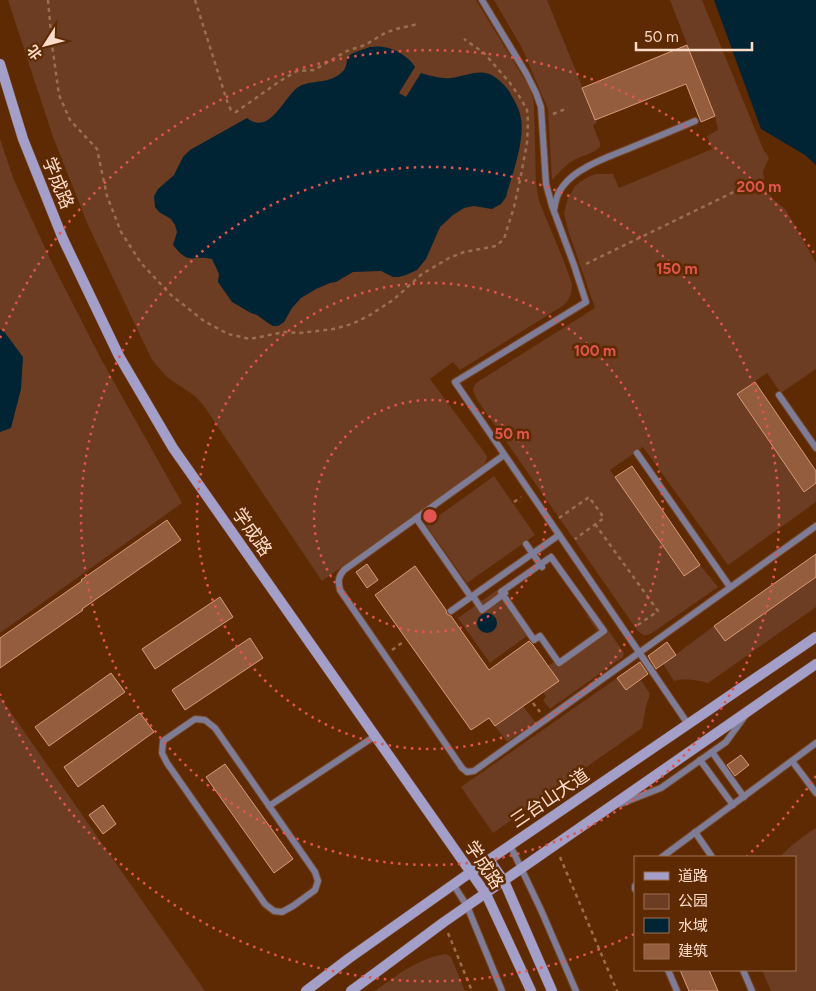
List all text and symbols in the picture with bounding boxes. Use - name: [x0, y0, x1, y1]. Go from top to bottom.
- north arrow: [20, 20, 70, 70]
- scale bar: [636, 20, 752, 52]
- text: 50 m: [644, 28, 679, 46]
- text: 北: [24, 42, 46, 63]
- street label: 学成路: [38, 154, 78, 212]
- text: 200 m: [737, 178, 781, 196]
- text: 150 m: [656, 260, 698, 278]
- text: 100 m: [574, 342, 616, 360]
- text: 50 m: [494, 425, 530, 443]
- street label: 学成路: [228, 504, 276, 560]
- centre of rings: [421, 507, 439, 525]
- street label: 三台山大道: [507, 764, 593, 832]
- street label: 学成路: [460, 836, 508, 894]
- legend: [634, 856, 796, 971]
- text: 道路: [678, 867, 708, 885]
- text: 公园: [678, 892, 708, 910]
- text: 水域: [678, 917, 708, 935]
- text: 建筑: [678, 942, 708, 960]

